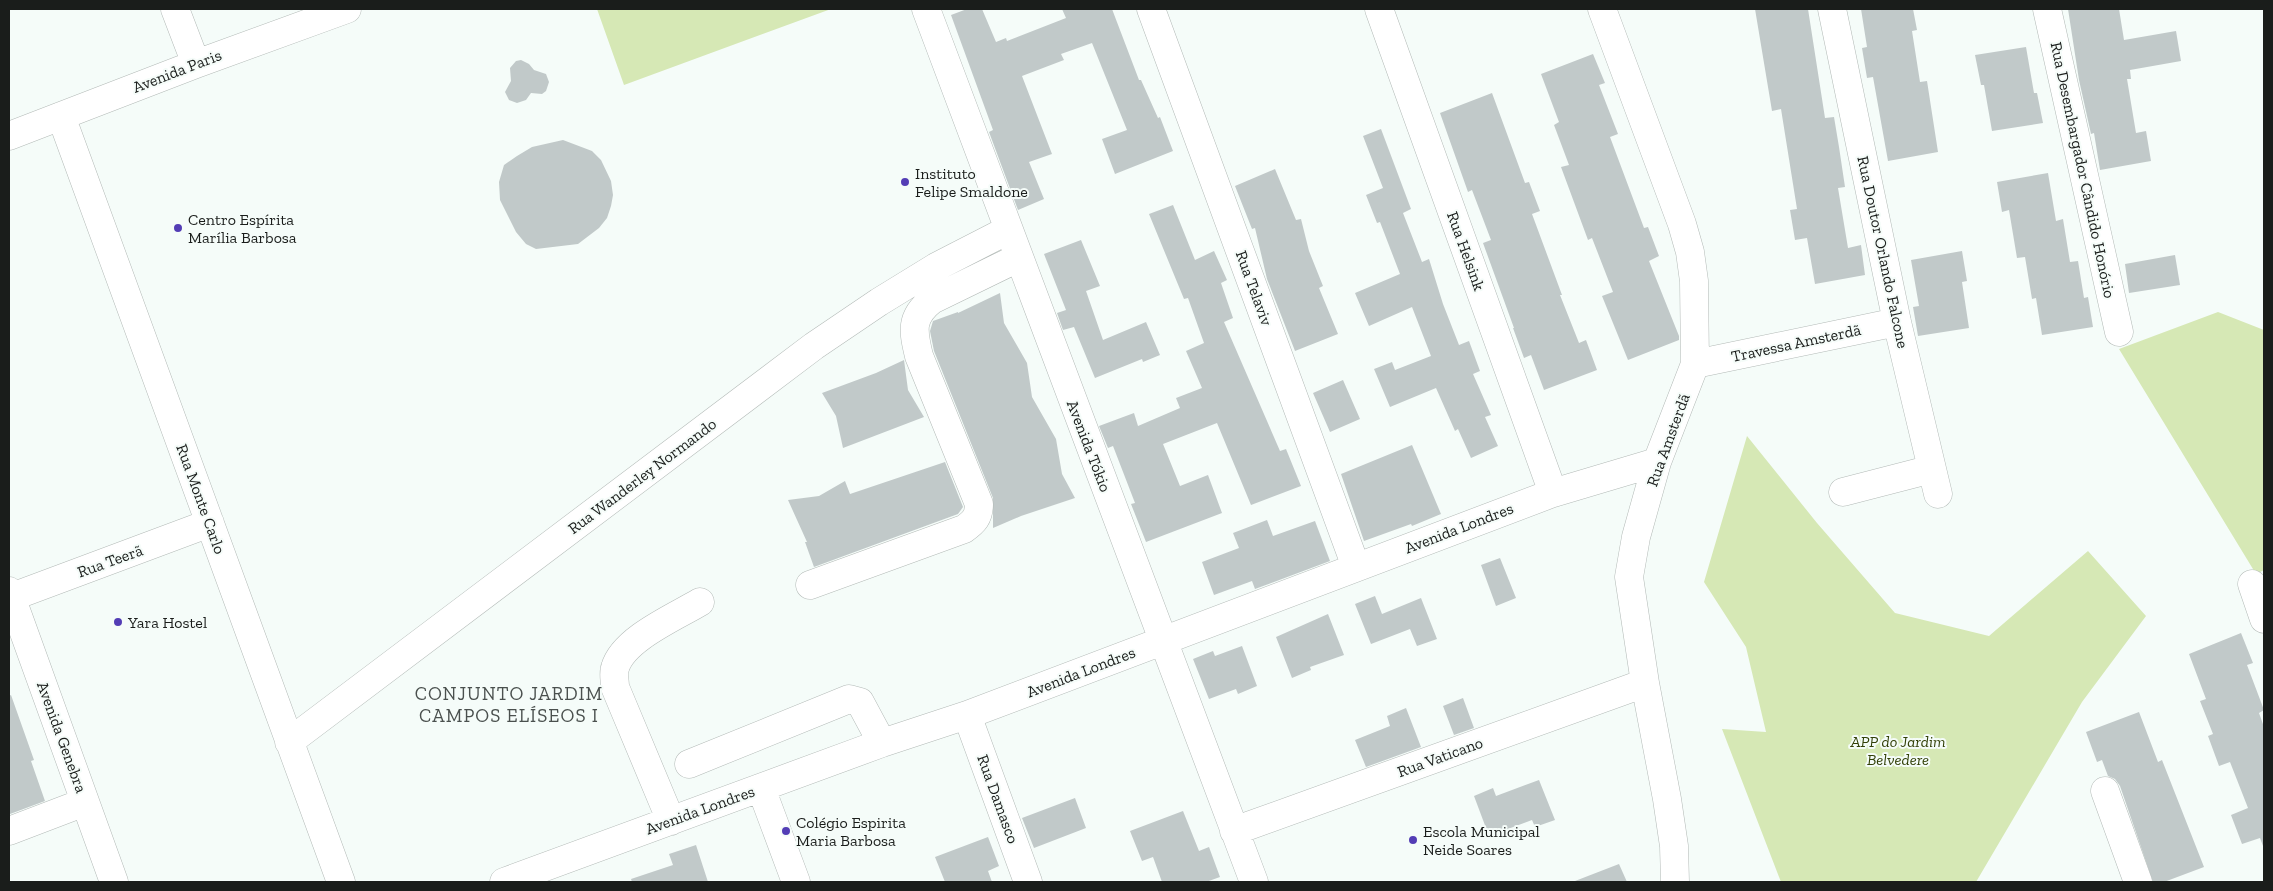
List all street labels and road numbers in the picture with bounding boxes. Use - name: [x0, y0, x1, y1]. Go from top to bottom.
- street label: Rua Desembargador Cândido Honório: [2046, 40, 2120, 300]
- street label: Avenida Paris: [130, 45, 224, 97]
- street label: Rua Doutor Orlando Falcone: [1853, 154, 1913, 350]
- street label: Rua Helsink: [1443, 209, 1489, 294]
- street label: Rua Telaviv: [1232, 248, 1276, 328]
- street label: Travessa Amsterdã: [1729, 320, 1863, 366]
- street label: Rua Amsterdã: [1642, 391, 1694, 489]
- street label: Avenida Tókio: [1063, 397, 1115, 495]
- street label: Rua Wanderley Normando: [564, 414, 720, 538]
- street label: Rua Monte Carlo: [172, 441, 230, 557]
- street label: Avenida Londres: [1402, 499, 1516, 557]
- street label: Rua Teerã: [75, 540, 146, 582]
- street label: Avenida Londres: [1024, 643, 1138, 701]
- street label: Avenida Genebra: [33, 679, 91, 796]
- street label: Rua Vaticano: [1395, 733, 1485, 781]
- street label: Rua Damasco: [973, 752, 1023, 846]
- street label: Avenida Londres: [643, 781, 757, 839]

